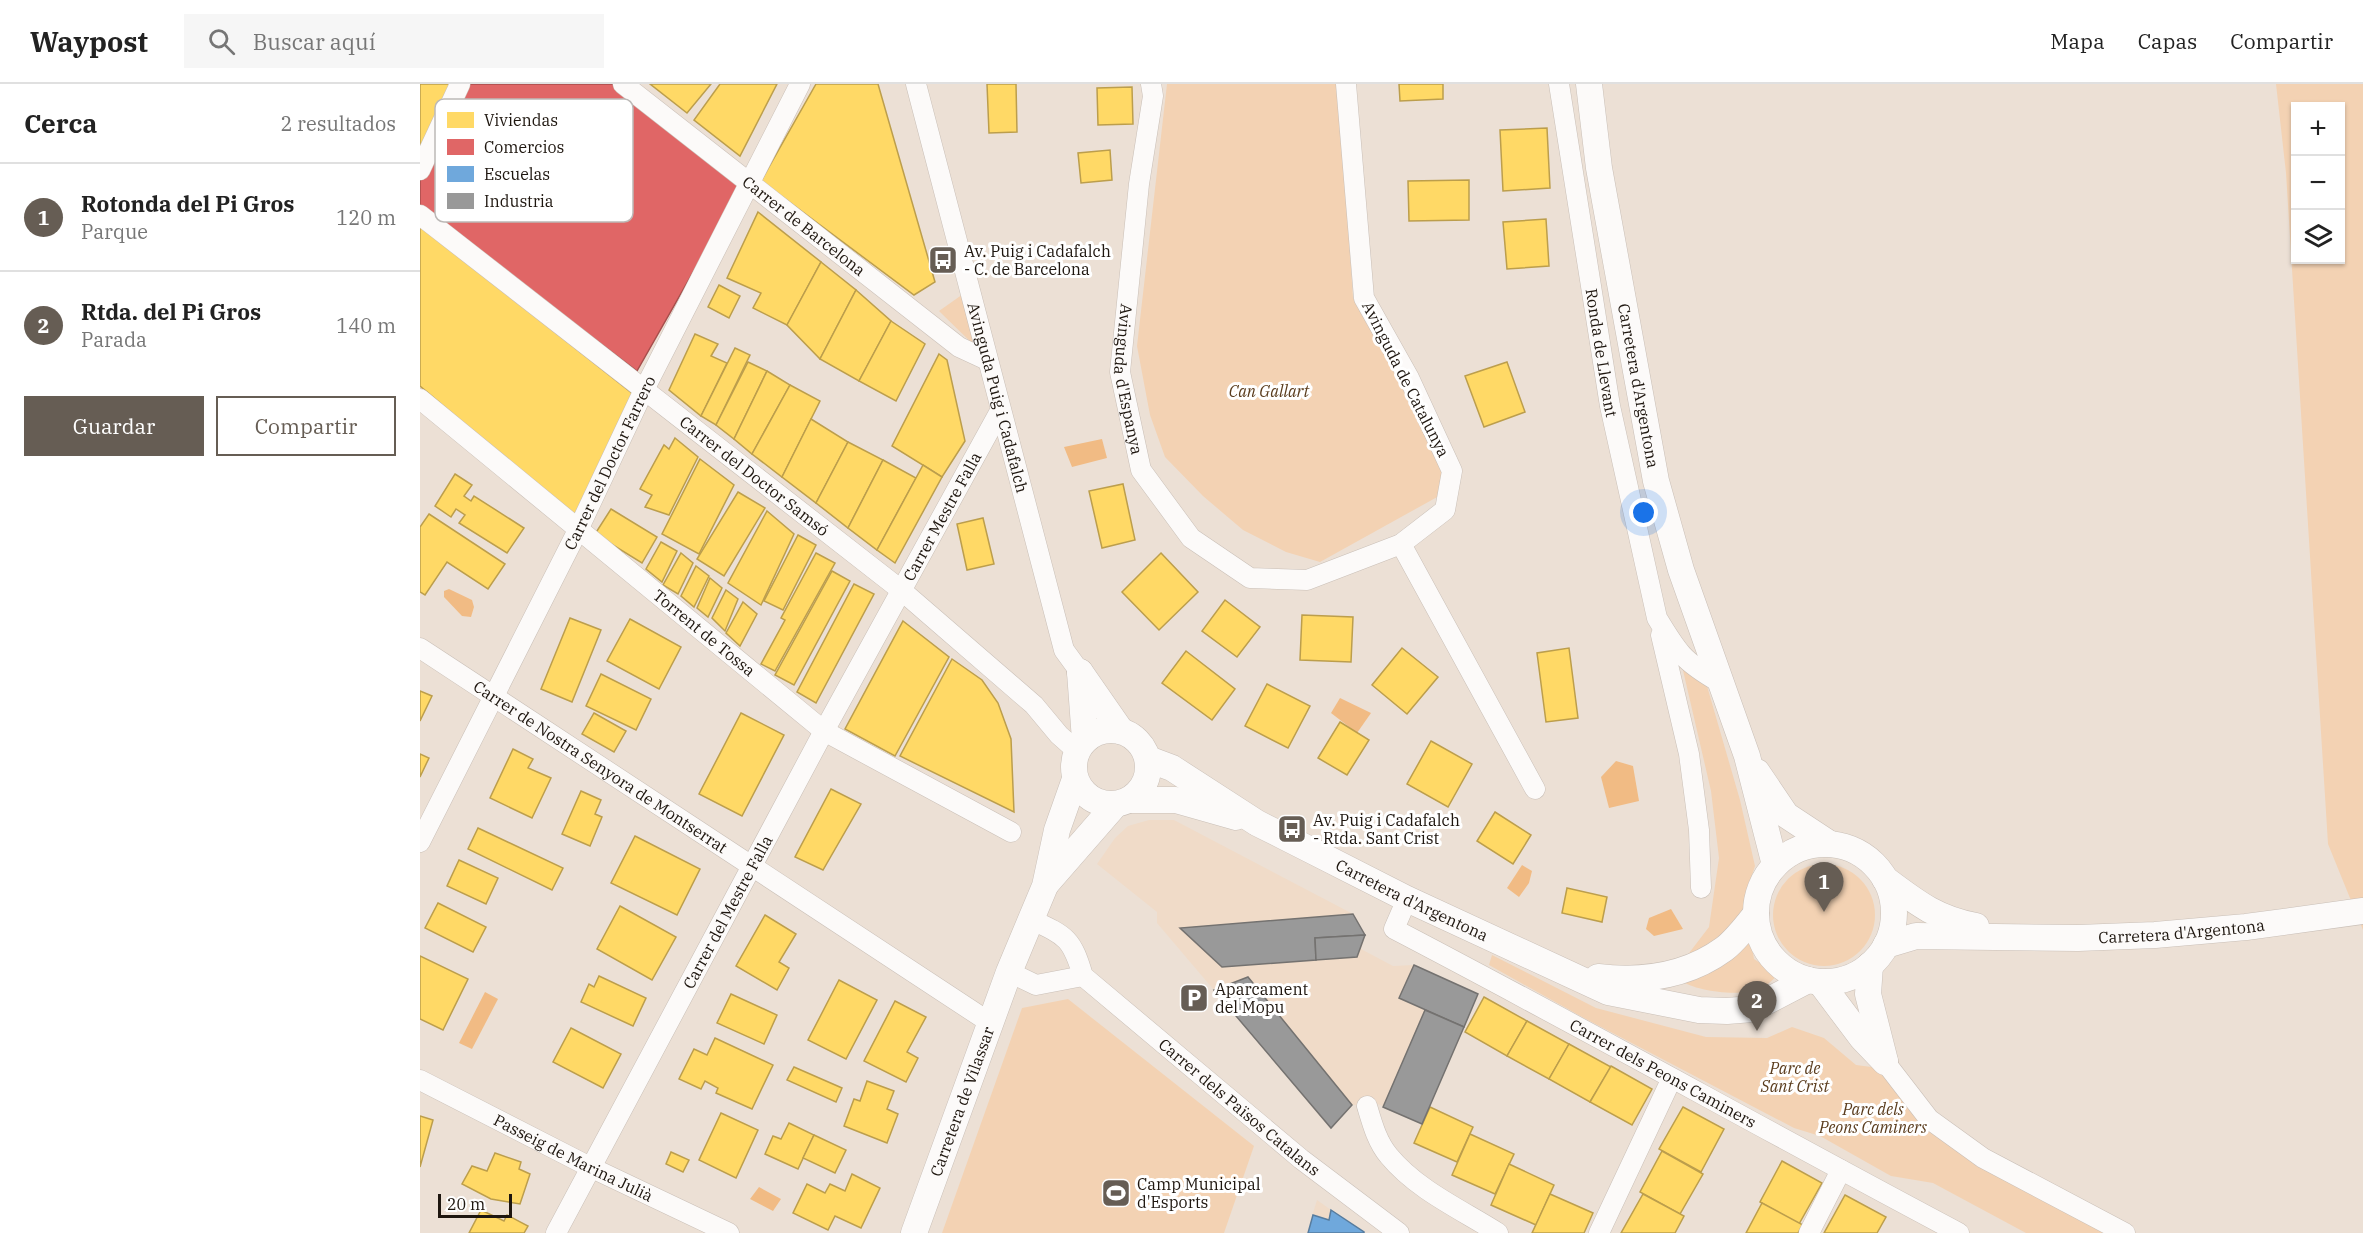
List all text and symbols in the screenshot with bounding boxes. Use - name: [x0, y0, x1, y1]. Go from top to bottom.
- search box: [184, 14, 604, 68]
- text: Waypost: [30, 23, 148, 60]
- icon: search: [205, 25, 238, 58]
- text: Buscar aquí: [253, 27, 376, 56]
- text: Mapa: [2050, 27, 2105, 55]
- text: Capas: [2138, 27, 2197, 55]
- text: Compartir: [2230, 27, 2333, 55]
- legend: [435, 99, 633, 222]
- map controls: [2291, 102, 2345, 264]
- button: +: [2291, 102, 2345, 156]
- text: Cerca: [24, 106, 97, 140]
- text: 2 resultados: [280, 110, 396, 137]
- text: Viviendas: [484, 110, 558, 130]
- text: Comercios: [484, 137, 564, 157]
- button: −: [2291, 156, 2345, 210]
- text: Escuelas: [484, 164, 550, 184]
- street label: Carrer de Barcelona: [739, 171, 870, 280]
- text: Rotonda del Pi Gros: [81, 189, 295, 218]
- text: Industria: [484, 191, 554, 211]
- text: 1: [38, 204, 50, 231]
- text: 120 m: [336, 204, 396, 231]
- button: layers: [2291, 210, 2345, 264]
- text: Parque: [81, 218, 148, 245]
- place label: Av. Puig i Cadafalch - C. de Barcelona: [964, 241, 1111, 279]
- bus stop icon: Av. Puig i Cadafalch - C. de Barcelona: [927, 244, 959, 276]
- street label: Ronda de Llevant: [1582, 287, 1622, 419]
- text: Rtda. del Pi Gros: [81, 297, 261, 326]
- street label: Avinguda de Catalunya: [1358, 298, 1454, 460]
- street label: Avinguda Puig i Cadafalch: [963, 300, 1032, 495]
- street label: Carretera d'Argentona: [1614, 302, 1663, 470]
- street label: Avinguda d'Espanya: [1110, 303, 1147, 457]
- text: 2: [38, 312, 50, 339]
- text: 140 m: [336, 312, 396, 339]
- text: Parada: [81, 326, 147, 353]
- street label: Carrer del Doctor Farrero: [560, 372, 660, 553]
- park label: Can Gallart: [1229, 381, 1310, 401]
- button: Guardar: [24, 396, 204, 456]
- button: Compartir: [216, 396, 396, 456]
- street label: Carrer del Doctor Samsó: [676, 411, 833, 540]
- street label: Carrer Mestre Falla: [898, 448, 986, 584]
- your location: [1629, 498, 1658, 527]
- street label: Torrent de Tossa: [649, 585, 760, 681]
- street label: Carrer de Nostra Senyora de Montserrat: [470, 676, 731, 857]
- place label: Av. Puig i Cadafalch - Rtda. Sant Crist: [1313, 810, 1460, 848]
- bus stop icon: Av. Puig i Cadafalch - Rtda. Sant Crist: [1276, 813, 1308, 845]
- street label: Carrer del Mestre Falla: [678, 831, 777, 992]
- street label: Carretera d'Argentona: [1333, 855, 1492, 945]
- pin: 1: [1804, 862, 1844, 912]
- street label: Carretera d'Argentona: [2098, 915, 2266, 947]
- place label: Aparcament del Mopu: [1215, 979, 1309, 1017]
- parking icon: Aparcament del Mopu: [1178, 982, 1210, 1014]
- pin: 2: [1738, 982, 1776, 1031]
- street label: Carrer dels Peons Caminers: [1566, 1014, 1760, 1132]
- street label: Carretera de Vilassar: [925, 1024, 998, 1179]
- street label: Carrer dels Països Catalans: [1155, 1034, 1324, 1180]
- park label: Parc de Sant Crist: [1760, 1058, 1830, 1096]
- park label: Parc dels Peons Caminers: [1818, 1099, 1927, 1137]
- street label: Passeig de Marina Julià: [490, 1109, 657, 1206]
- place label: Camp Municipal d'Esports: [1137, 1174, 1261, 1212]
- sports icon: Camp Municipal d'Esports: [1100, 1177, 1132, 1209]
- scale bar: [438, 1191, 512, 1218]
- text: 20 m: [447, 1194, 485, 1214]

